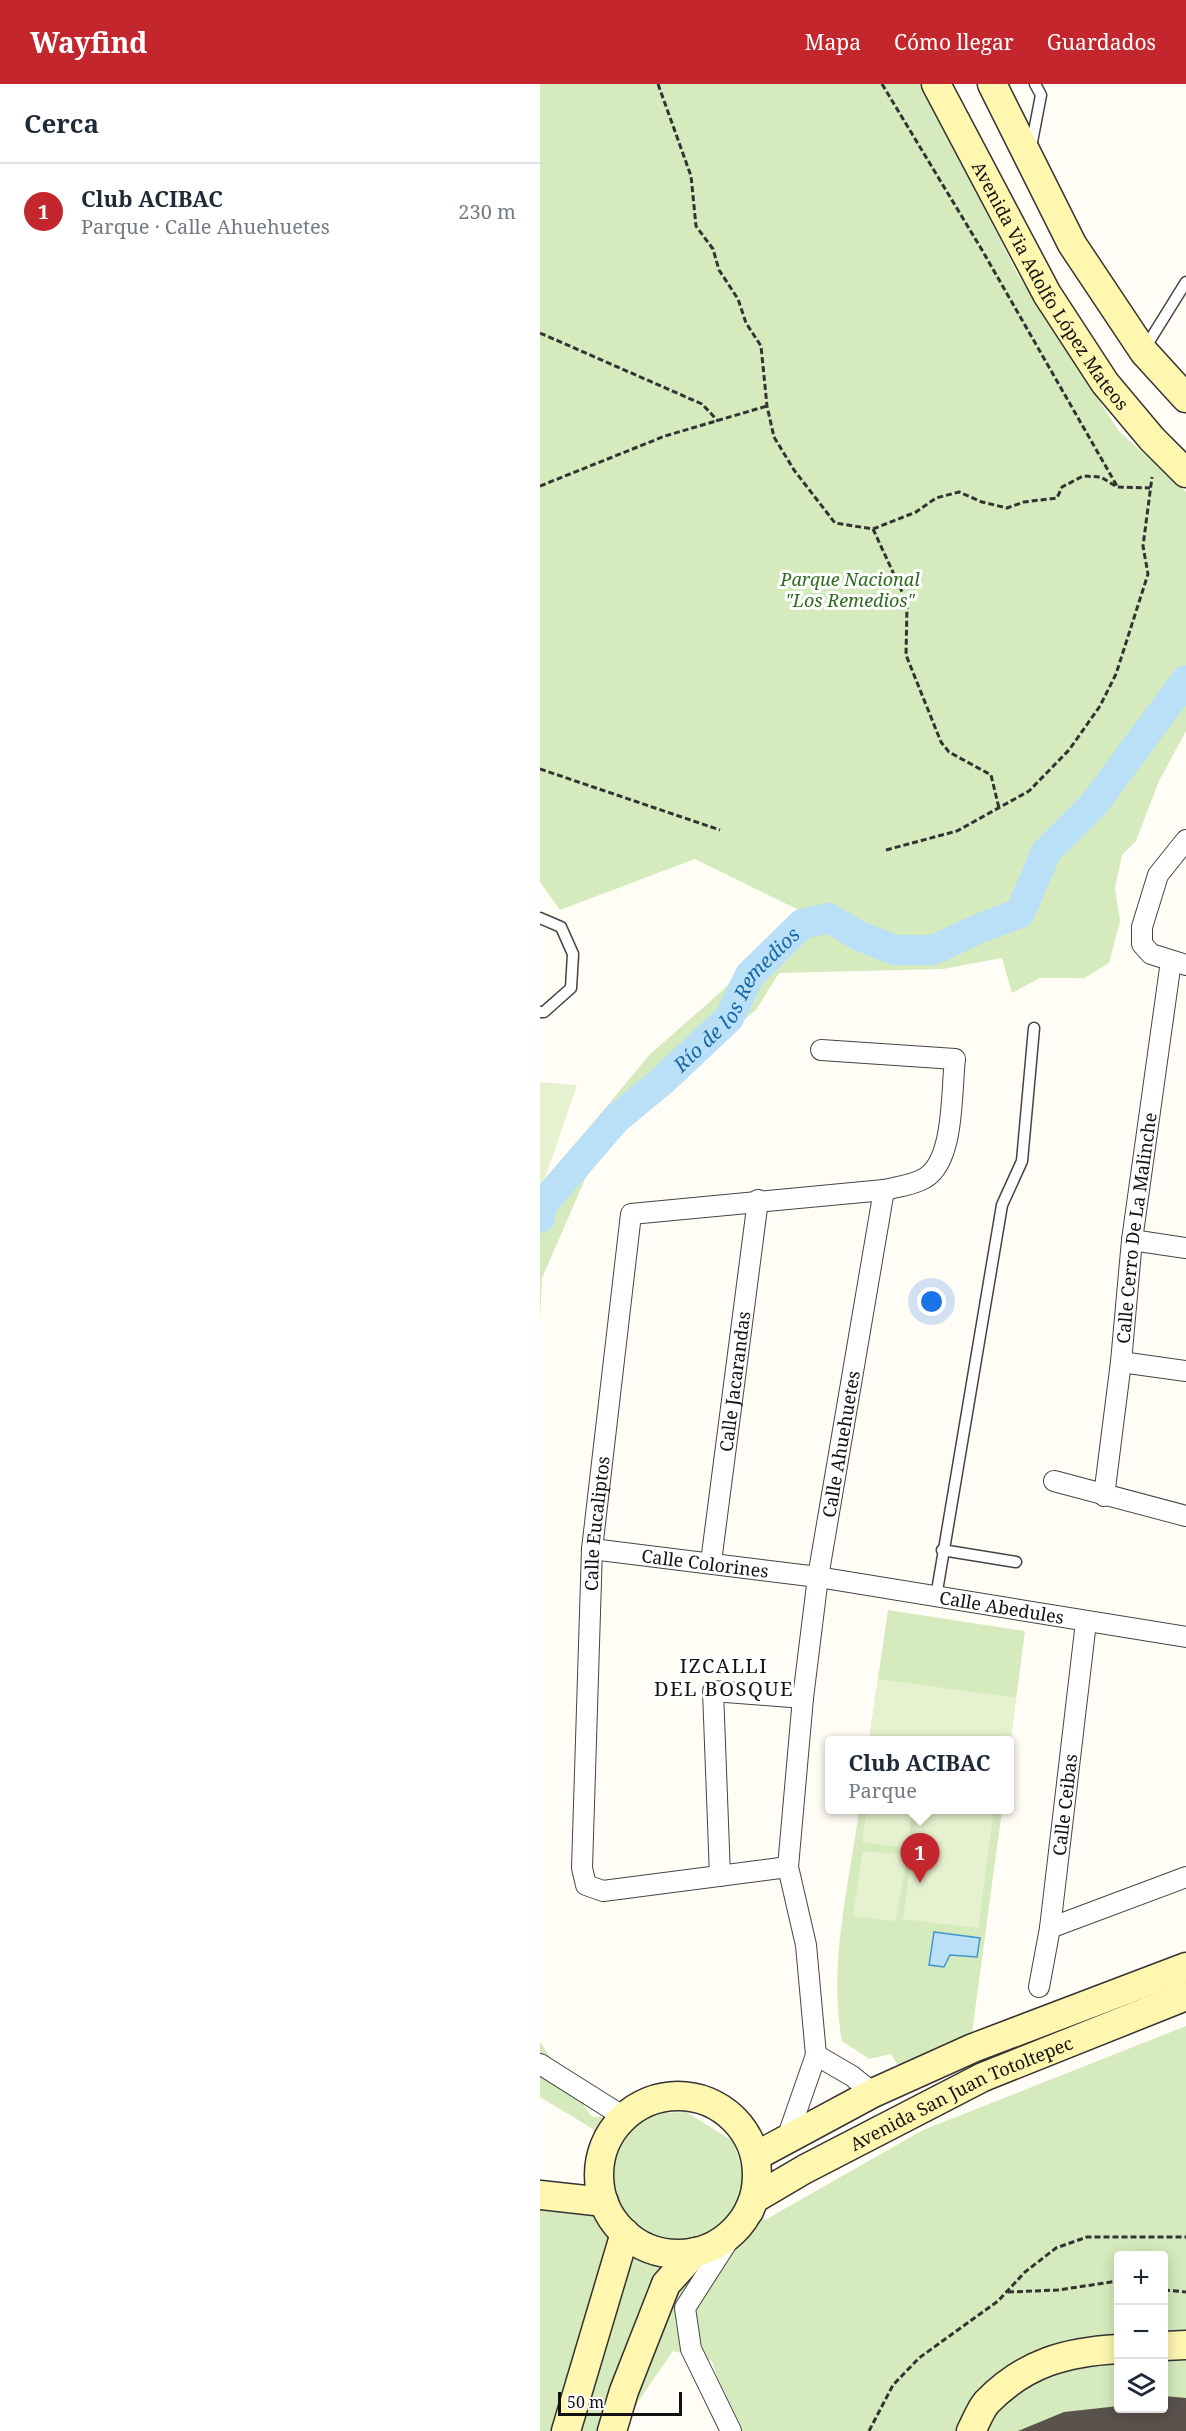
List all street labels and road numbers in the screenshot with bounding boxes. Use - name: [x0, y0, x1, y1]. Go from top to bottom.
- street label: Avenida Via Adolfo López Mateos: [967, 157, 1134, 415]
- street label: Calle Cerro De La Malinche: [1111, 1111, 1162, 1345]
- street label: Calle Jacarandas: [713, 1310, 755, 1453]
- street label: Calle Ahuehuetes: [816, 1369, 865, 1519]
- street label: Calle Eucaliptos: [579, 1455, 615, 1591]
- street label: Calle Colorines: [640, 1543, 770, 1583]
- street label: Calle Abedules: [938, 1585, 1066, 1629]
- street label: Calle Ceibas: [1047, 1753, 1082, 1857]
- street label: Avenida San Juan Totoltepec: [846, 2030, 1076, 2156]

